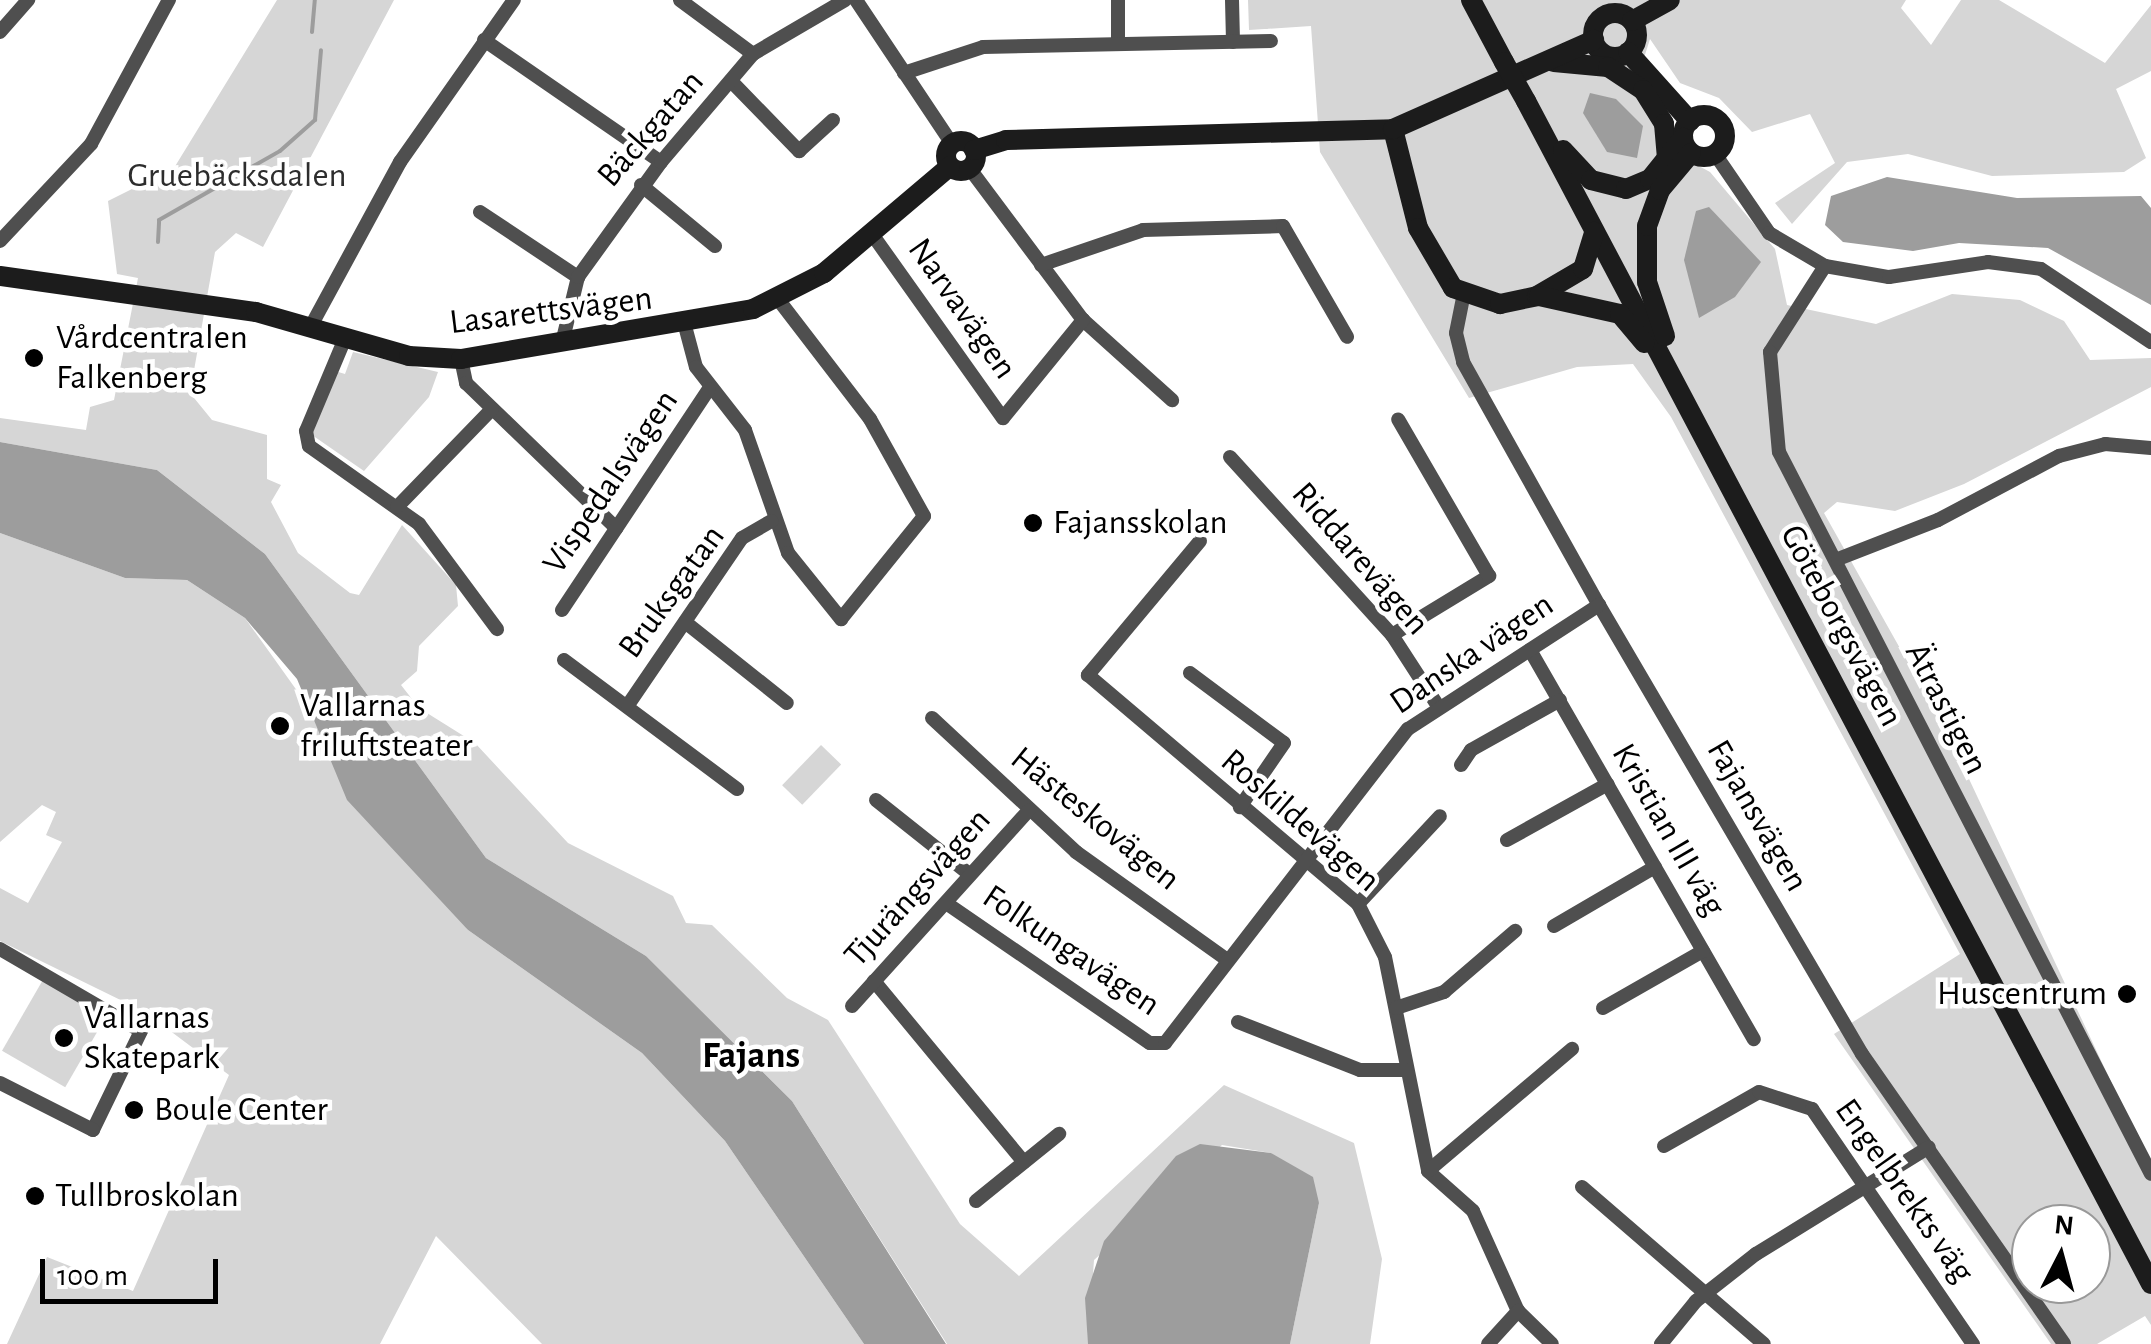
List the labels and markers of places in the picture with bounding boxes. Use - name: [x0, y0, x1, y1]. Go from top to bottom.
- place label: Vårdcentralen Falkenberg: [56, 317, 248, 399]
- marker: Vårdcentralen Falkenberg: [21, 345, 47, 371]
- place label: Fajansskolan: [1053, 502, 1228, 544]
- marker: Fajansskolan: [1022, 512, 1044, 534]
- place label: Vallarnas friluftsteater: [300, 685, 473, 767]
- marker: Vallarnas friluftsteater: [269, 715, 291, 737]
- place label: Huscentrum: [1937, 973, 2107, 1015]
- marker: Huscentrum: [2116, 983, 2138, 1005]
- place label: Vallarnas Skatepark: [84, 997, 219, 1079]
- marker: Vallarnas Skatepark: [53, 1027, 75, 1049]
- place label: Boule Center: [154, 1089, 328, 1131]
- marker: Boule Center: [123, 1099, 145, 1121]
- place label: Tullbroskolan: [55, 1175, 239, 1217]
- marker: Tullbroskolan: [24, 1185, 46, 1207]

